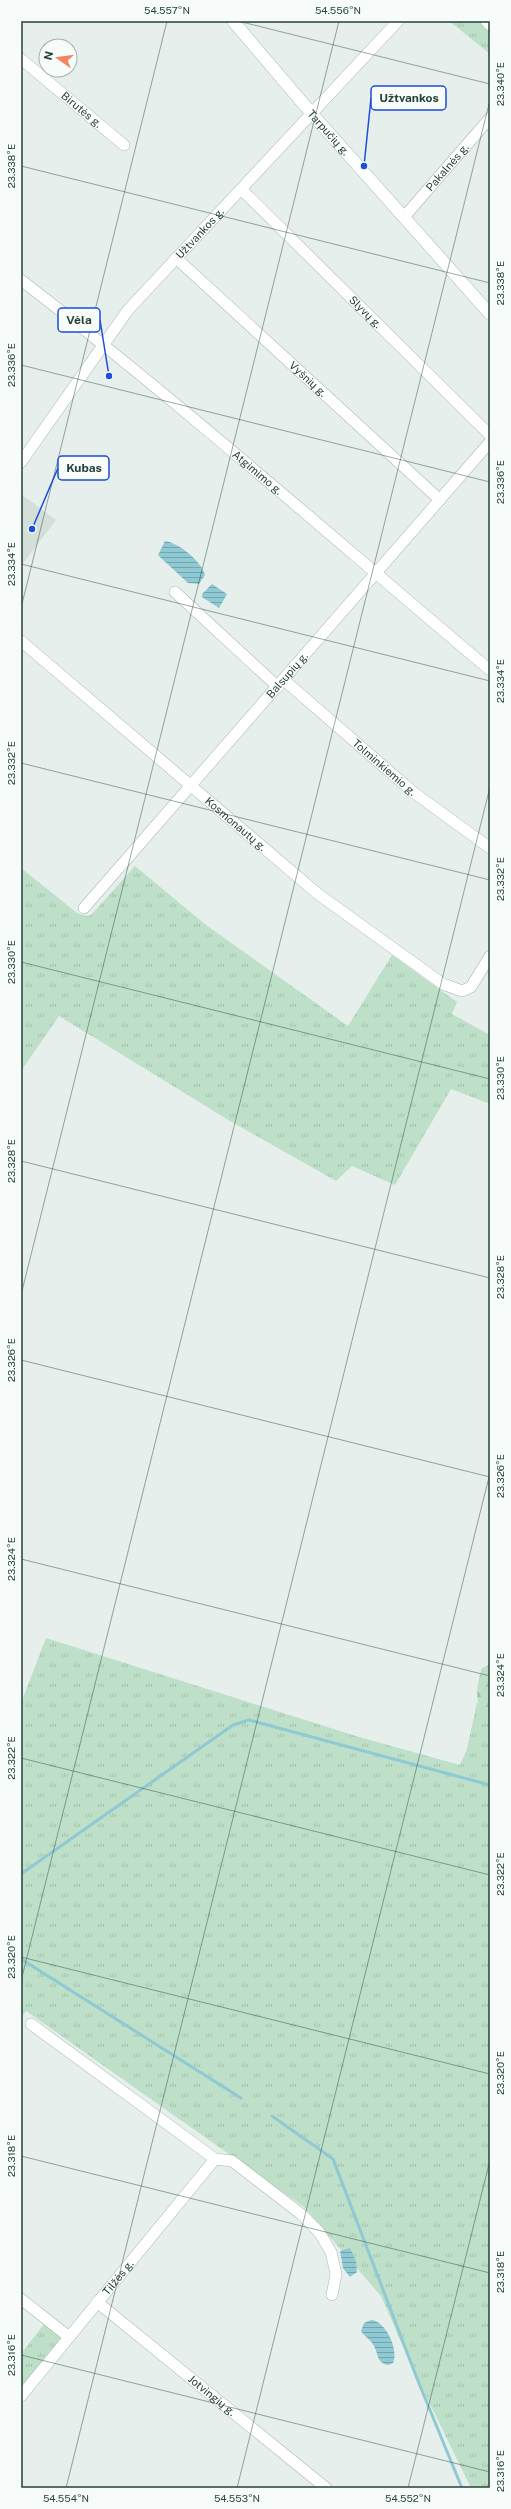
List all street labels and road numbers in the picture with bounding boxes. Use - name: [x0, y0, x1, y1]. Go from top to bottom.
- street label: Birutės g.: [59, 89, 104, 130]
- street label: Tarpučių g.: [305, 108, 352, 158]
- street label: Pakalnės g.: [424, 141, 471, 193]
- street label: Užtvankos g.: [173, 205, 226, 261]
- street label: Slyvų g.: [347, 293, 384, 330]
- street label: Vyšnių g.: [287, 359, 329, 399]
- street label: Atgimimo g.: [230, 448, 285, 497]
- street label: Balsupių g.: [264, 650, 310, 700]
- street label: Tolminkiemio g.: [350, 737, 418, 798]
- street label: Kosmonautų g.: [203, 795, 269, 853]
- street label: Tilžės g.: [100, 2258, 136, 2298]
- street label: Jotvingių g.: [186, 2373, 238, 2418]

